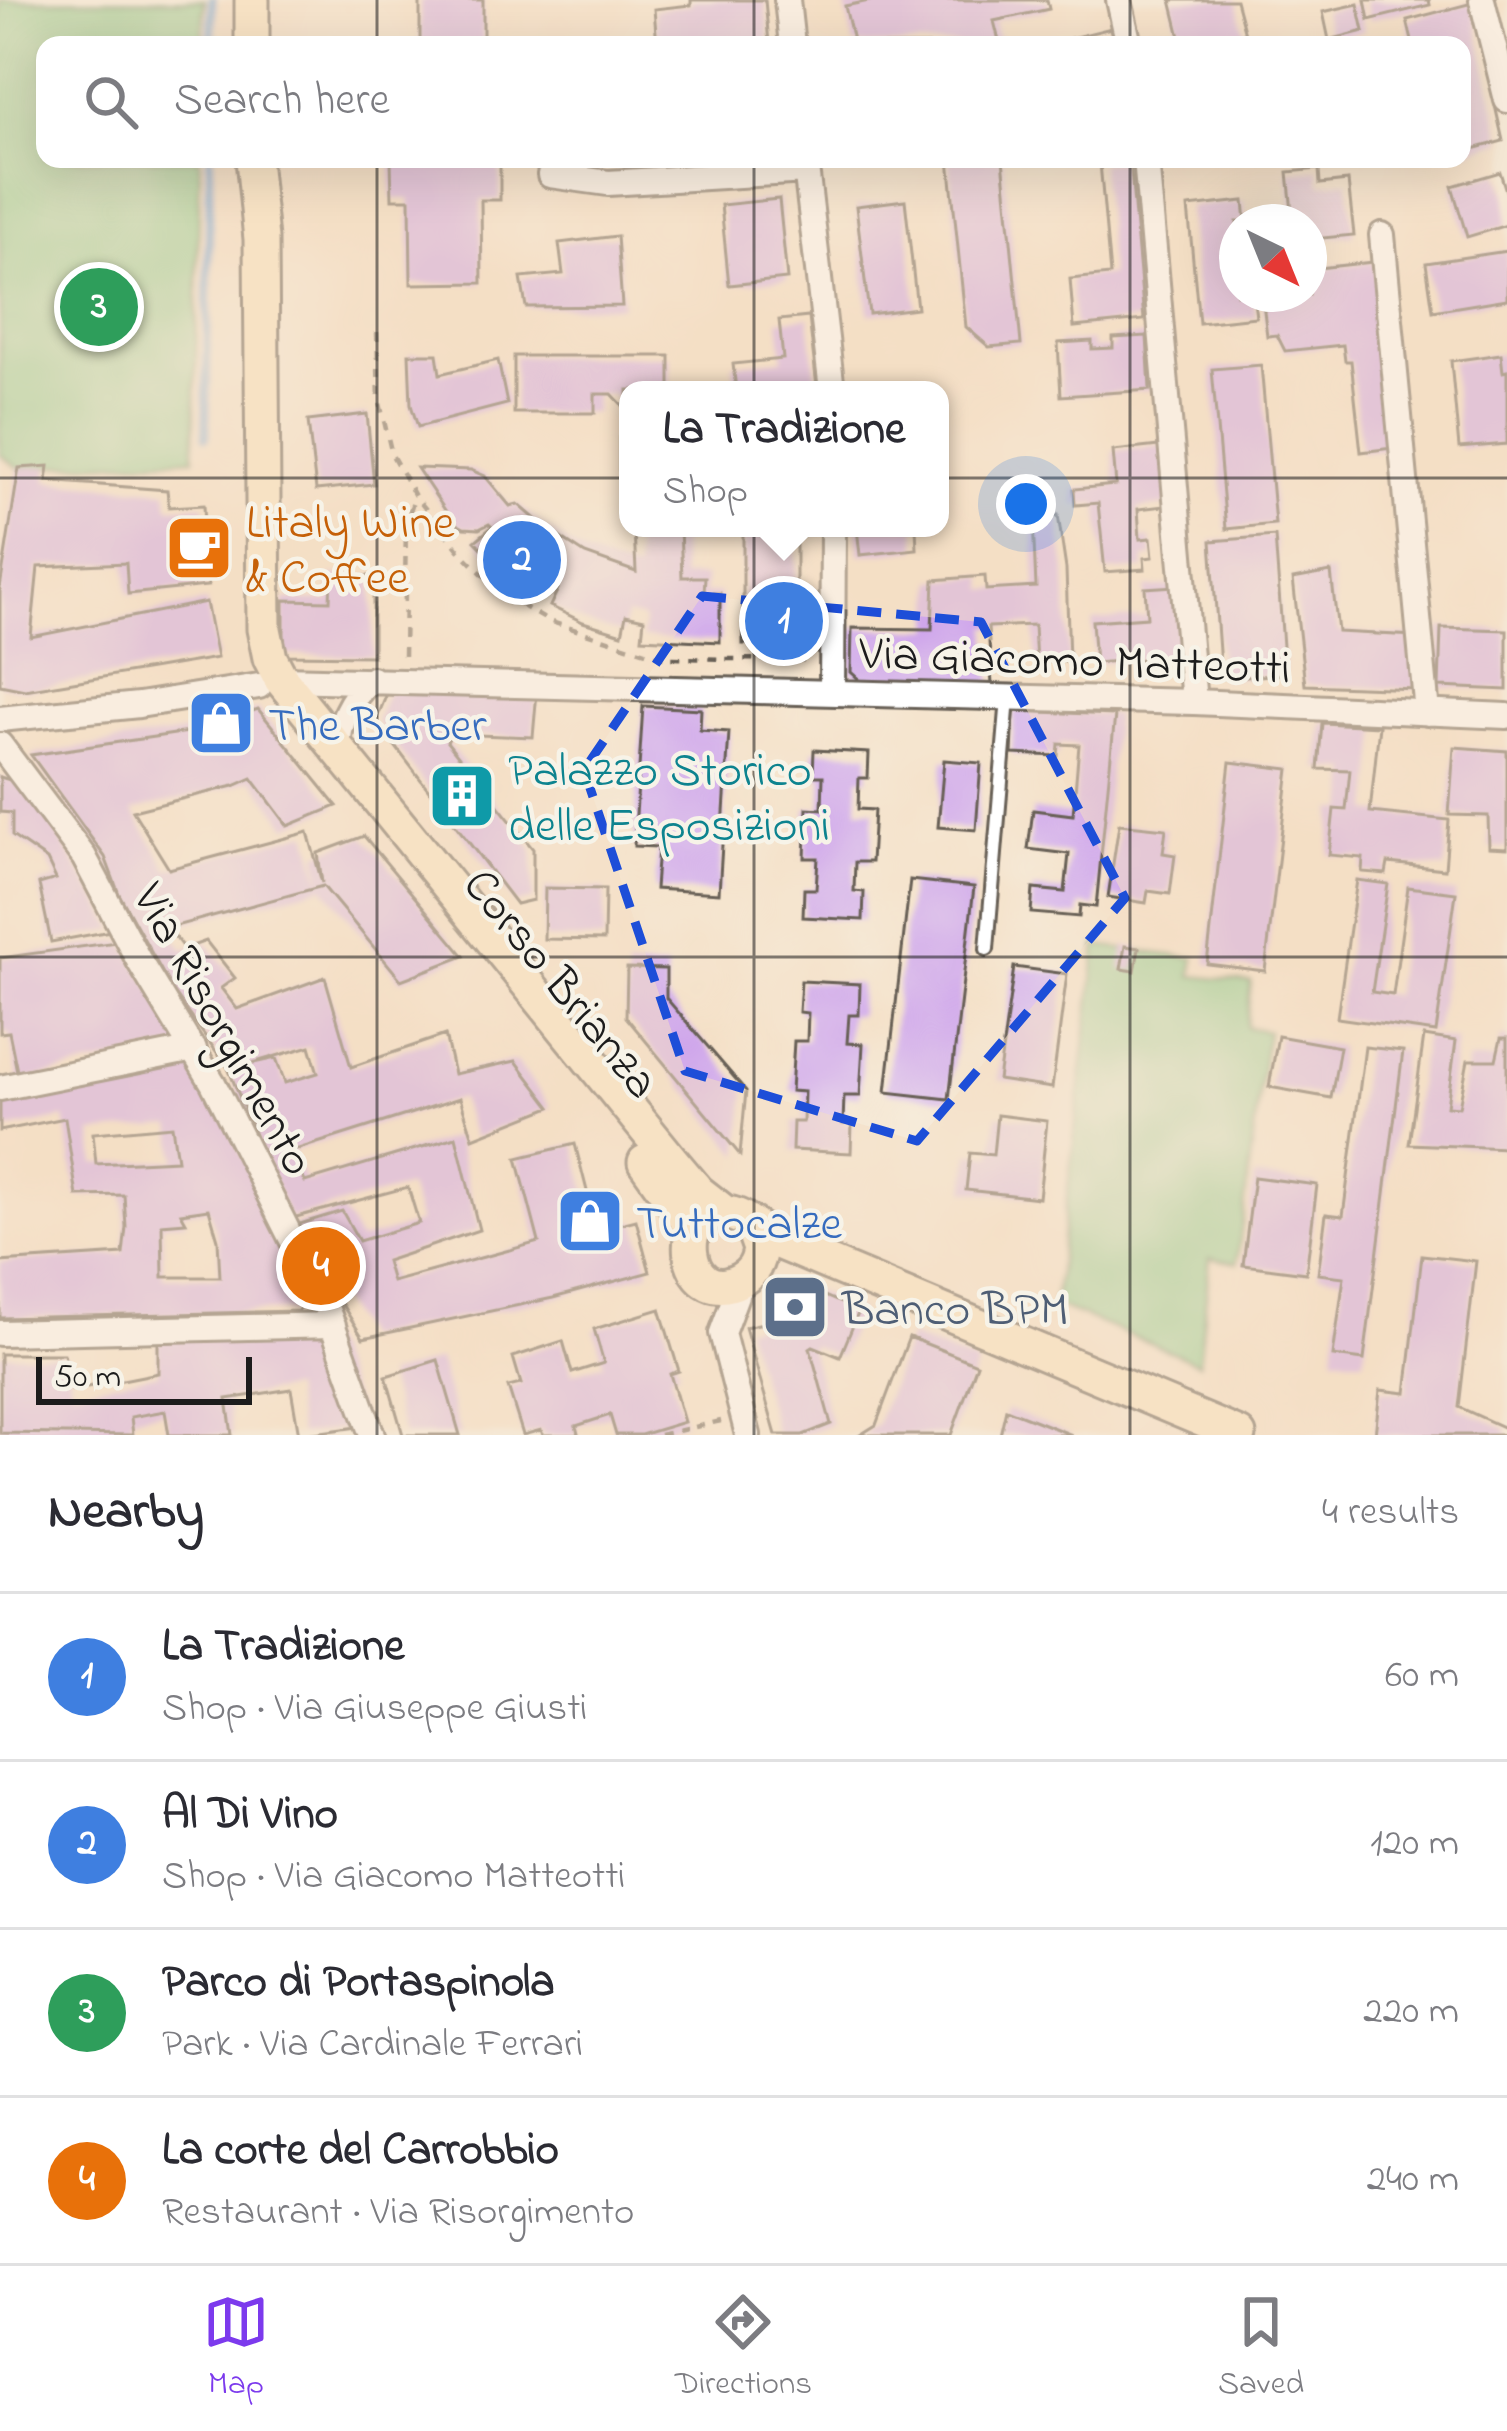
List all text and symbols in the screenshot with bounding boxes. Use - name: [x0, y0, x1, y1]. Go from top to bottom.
- search box: [36, 36, 1471, 168]
- icon: search: [78, 69, 144, 135]
- text: Search here: [174, 69, 390, 135]
- north arrow: [1219, 204, 1327, 312]
- pin: 3: [60, 262, 138, 352]
- popup: [619, 381, 949, 537]
- text: La Tradizione: [663, 398, 905, 464]
- text: Shop: [663, 464, 748, 521]
- your location: [996, 474, 1056, 534]
- place label: Litaly Wine & Coffee: [246, 490, 455, 615]
- cafe icon: Litaly Wine & Coffee: [164, 513, 234, 583]
- pin: 2: [483, 515, 561, 605]
- pin: 1: [745, 576, 823, 666]
- street label: Via Giacomo Matteotti: [857, 620, 1292, 706]
- shop icon: The Barber: [186, 688, 256, 758]
- place label: The Barber: [268, 693, 487, 763]
- place label: Palazzo Storico delle Esposizioni: [508, 738, 830, 863]
- building icon: Palazzo Storico delle Esposizioni: [427, 761, 497, 831]
- street label: Corso Brianza: [444, 855, 674, 1116]
- street label: Via Risorgimento: [111, 871, 331, 1190]
- shop icon: Tuttocalze: [555, 1186, 625, 1256]
- place label: Tuttocalze: [636, 1191, 843, 1261]
- pin: 4: [282, 1221, 360, 1311]
- bank icon: Banco BPM: [760, 1272, 830, 1342]
- place label: Banco BPM: [841, 1277, 1069, 1347]
- scale bar: [36, 1351, 252, 1404]
- text: 50 m: [54, 1354, 121, 1402]
- text: Nearby: [48, 1476, 204, 1551]
- text: 4 results: [1322, 1485, 1459, 1542]
- text: La Tradizione: [162, 1615, 404, 1681]
- text: 1: [81, 1648, 93, 1705]
- text: 60 m: [1385, 1648, 1459, 1705]
- text: Shop · Via Giuseppe Giusti: [162, 1681, 587, 1738]
- text: Al Di Vino: [162, 1783, 338, 1849]
- text: 2: [77, 1816, 97, 1873]
- text: 120 m: [1370, 1816, 1459, 1873]
- text: Shop · Via Giacomo Matteotti: [162, 1849, 625, 1906]
- text: Parco di Portaspinola: [162, 1951, 555, 2017]
- text: 3: [79, 1984, 95, 2041]
- text: 220 m: [1363, 1984, 1459, 2041]
- text: Park · Via Cardinale Ferrari: [162, 2017, 583, 2074]
- text: La corte del Carrobbio: [162, 2119, 559, 2185]
- text: 4: [79, 2152, 95, 2209]
- text: 240 m: [1367, 2152, 1459, 2209]
- text: Restaurant · Via Risorgimento: [162, 2185, 634, 2242]
- tab: Map: [203, 2289, 269, 2409]
- tab: Directions: [675, 2289, 812, 2409]
- tab: Saved: [1218, 2289, 1304, 2409]

